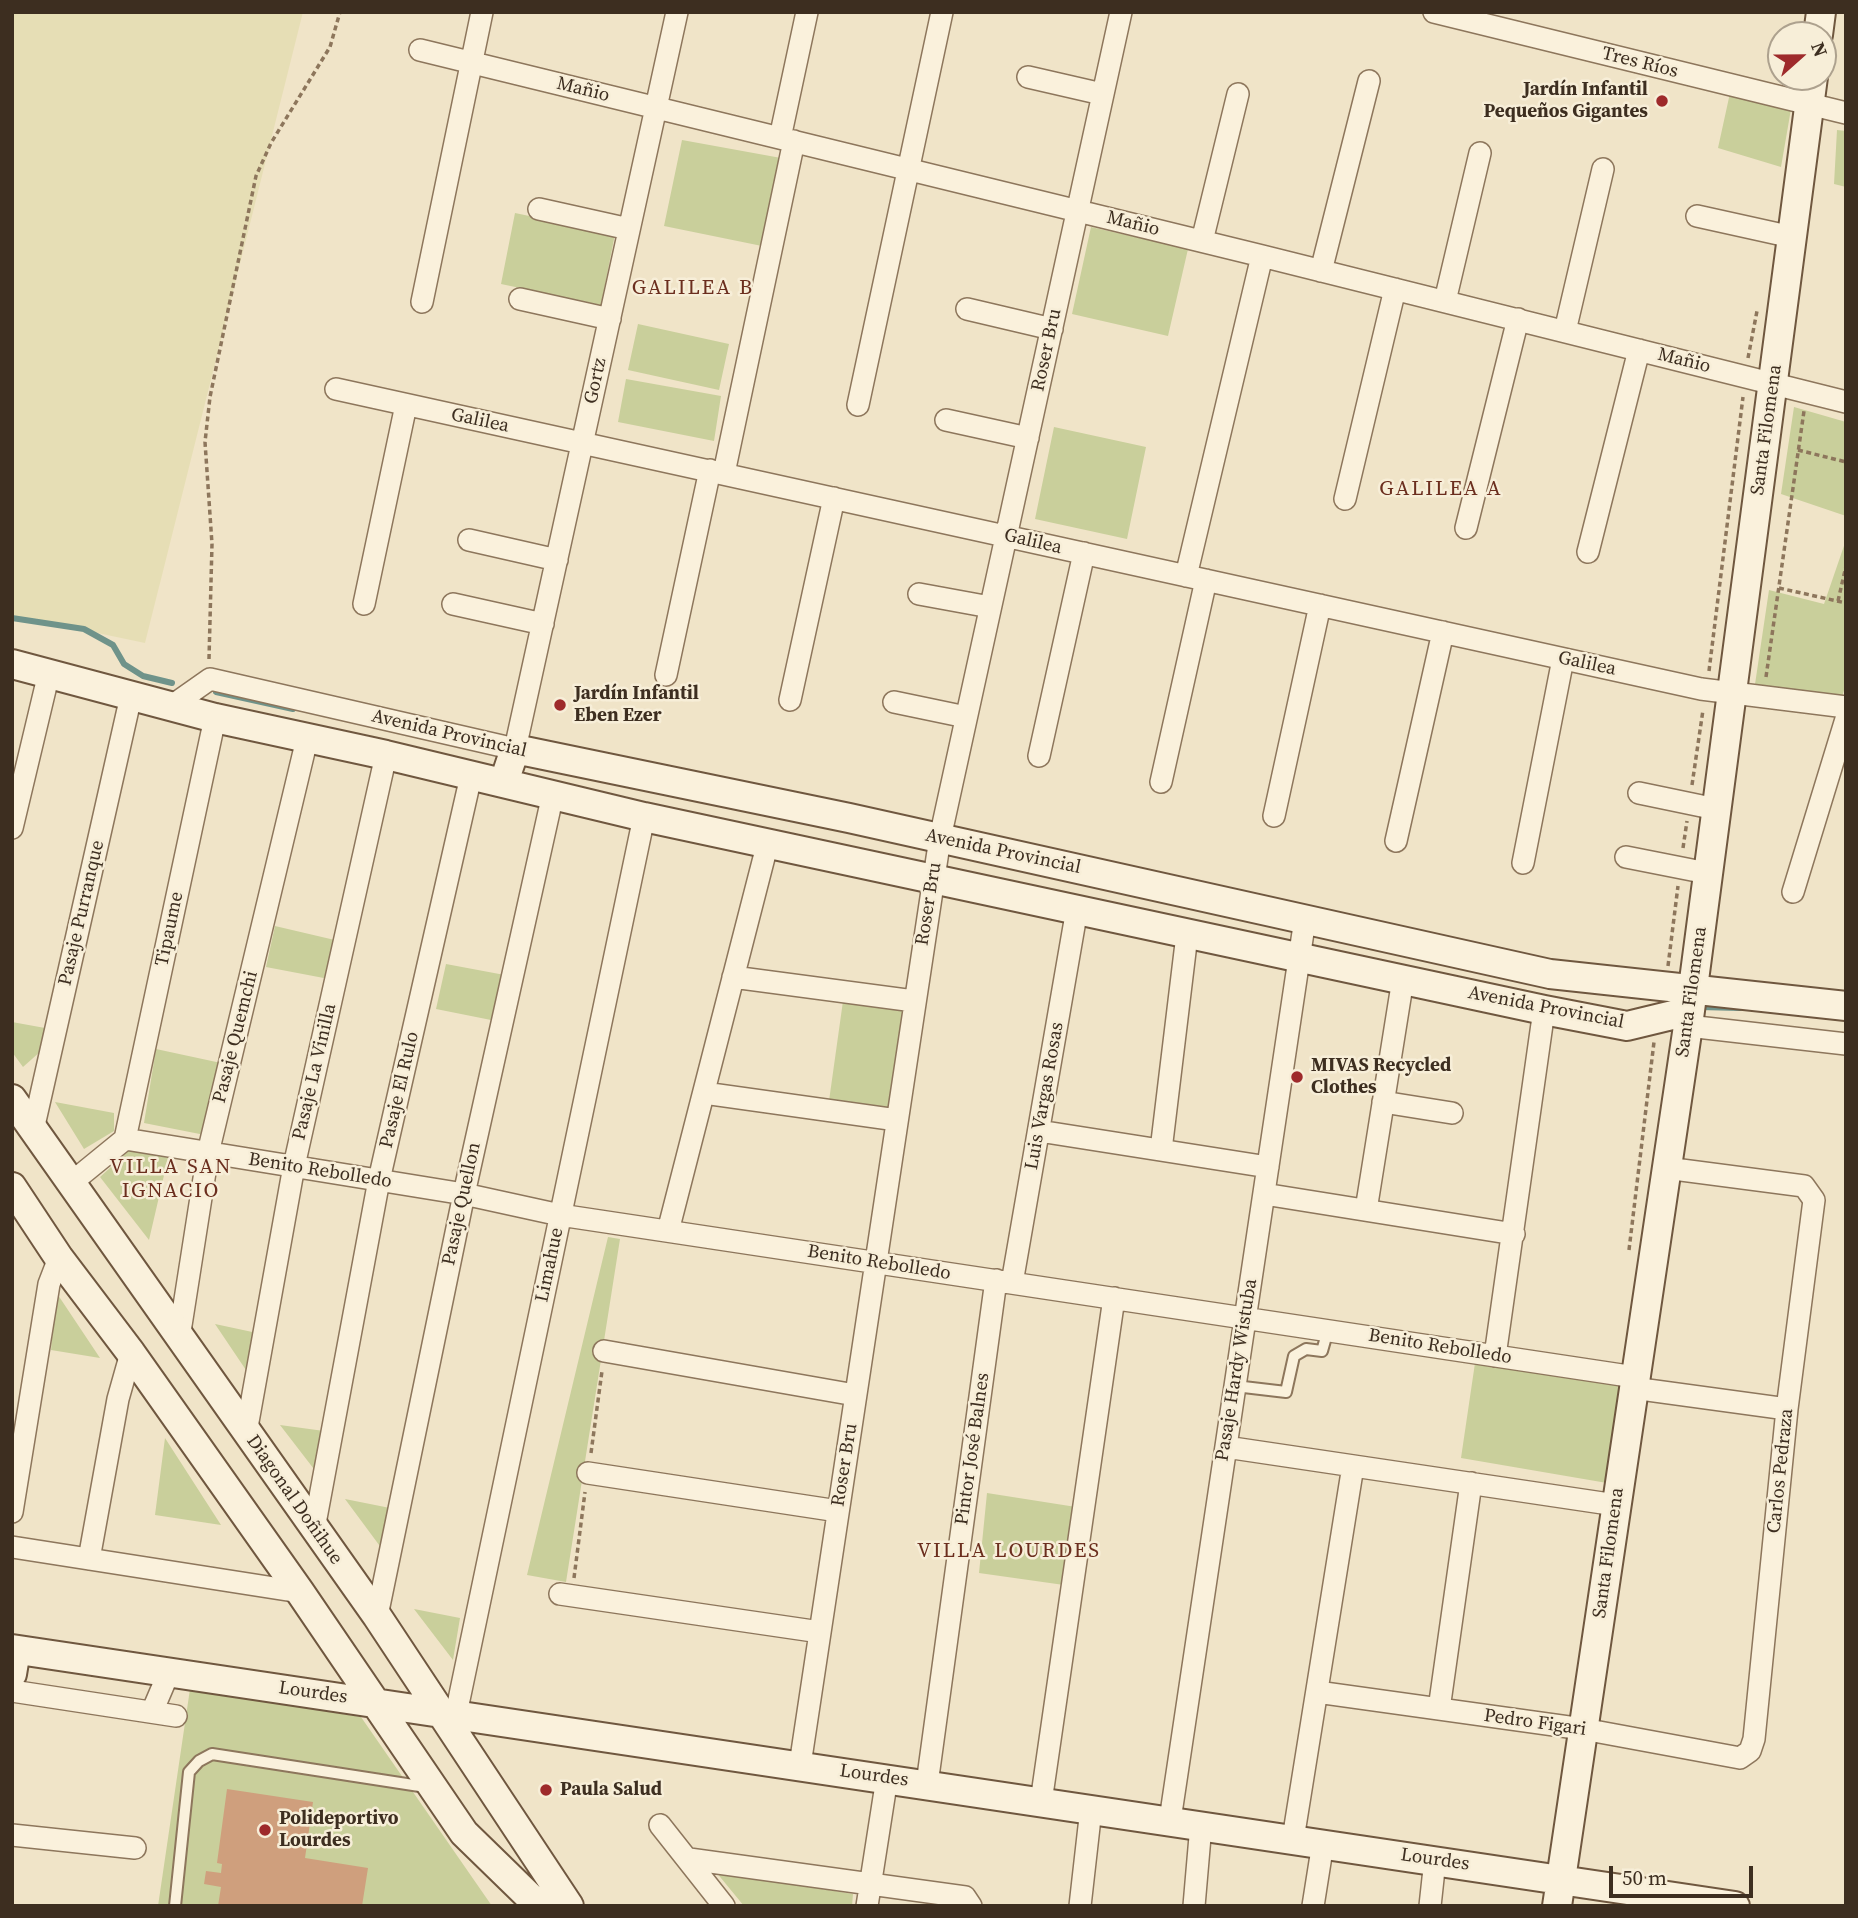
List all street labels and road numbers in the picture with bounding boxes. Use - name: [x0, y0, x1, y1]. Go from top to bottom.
- street label: Tres Ríos: [1599, 43, 1681, 83]
- street label: Mañio: [554, 72, 612, 108]
- street label: Mañio: [1104, 206, 1162, 242]
- street label: Roser Bru: [1027, 307, 1067, 393]
- street label: Mañio: [1655, 343, 1713, 379]
- street label: Gortz: [580, 356, 612, 406]
- street label: Santa Filomena: [1747, 363, 1787, 497]
- street label: Galilea: [449, 404, 511, 438]
- street label: Galilea: [1002, 524, 1064, 560]
- street label: Galilea: [1556, 647, 1618, 681]
- street label: Avenida Provincial: [369, 705, 529, 763]
- street label: Avenida Provincial: [923, 824, 1083, 880]
- street label: Pasaje Purranque: [54, 838, 110, 988]
- street label: Roser Bru: [911, 861, 947, 947]
- street label: Tipaume: [151, 890, 189, 968]
- street label: Santa Filomena: [1672, 925, 1712, 1059]
- street label: Pasaje Quemchi: [209, 969, 263, 1105]
- street label: Avenida Provincial: [1466, 982, 1626, 1034]
- street label: Pasaje La Vinilla: [288, 1001, 342, 1143]
- street label: Luis Vargas Rosas: [1021, 1020, 1069, 1172]
- street label: Pasaje El Rulo: [376, 1029, 424, 1151]
- street label: Pasaje Quellon: [438, 1140, 486, 1268]
- street label: Benito Rebolledo: [247, 1148, 393, 1194]
- street label: Limahue: [531, 1226, 569, 1304]
- street label: Benito Rebolledo: [806, 1240, 952, 1286]
- street label: Pasaje Hardy Wistuba: [1211, 1277, 1263, 1463]
- street label: Benito Rebolledo: [1367, 1324, 1513, 1370]
- street label: Pintor José Balnes: [951, 1371, 995, 1527]
- street label: Carlos Pedraza: [1763, 1408, 1799, 1534]
- street label: Roser Bru: [827, 1422, 863, 1508]
- street label: Diagonal Doñihue: [241, 1431, 347, 1569]
- street label: Santa Filomena: [1589, 1486, 1629, 1620]
- street label: Lourdes: [277, 1677, 349, 1709]
- street label: Pedro Figari: [1482, 1705, 1588, 1741]
- street label: Lourdes: [838, 1760, 910, 1792]
- street label: Lourdes: [1399, 1844, 1471, 1876]

